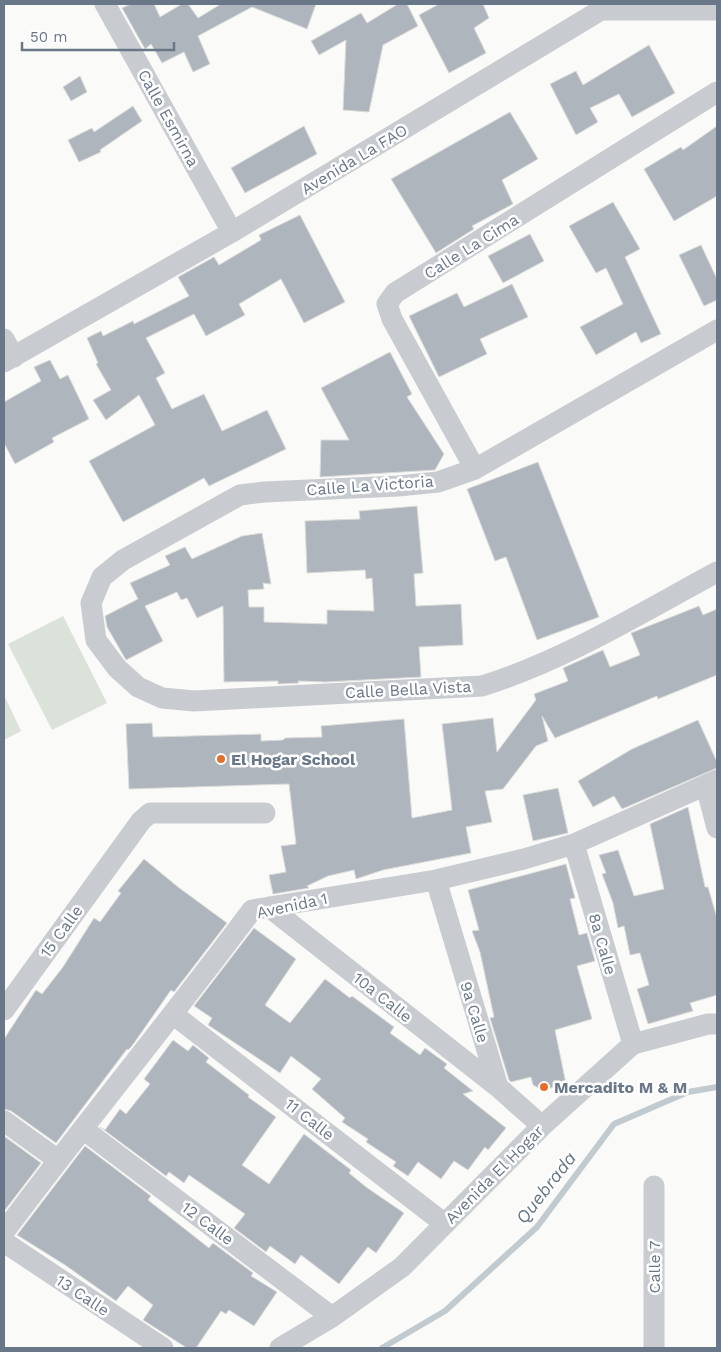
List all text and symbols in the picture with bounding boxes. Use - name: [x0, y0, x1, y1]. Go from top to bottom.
- scale bar: [22, 20, 175, 52]
- text: 50 m: [30, 28, 67, 46]
- street label: Calle Esmirna: [134, 66, 203, 170]
- street label: Avenida La FAO: [298, 120, 411, 199]
- street label: Calle La Cima: [421, 210, 522, 283]
- street label: Calle La Victoria: [306, 472, 434, 499]
- street label: Calle Bella Vista: [344, 677, 472, 702]
- place label: El Hogar School: [231, 750, 356, 769]
- marker: El Hogar School: [215, 753, 227, 765]
- street label: Avenida 1: [255, 889, 329, 922]
- street label: 15 Calle: [36, 901, 87, 961]
- street label: 8a Calle: [585, 911, 620, 977]
- street label: 10a Calle: [349, 969, 416, 1026]
- street label: 9a Calle: [456, 979, 493, 1045]
- place label: Mercadito M & M: [554, 1078, 687, 1097]
- marker: Mercadito M & M: [538, 1081, 550, 1093]
- street label: 11 Calle: [281, 1094, 338, 1144]
- street label: Avenida El Hogar: [441, 1121, 548, 1227]
- water label: Quebrada: [511, 1148, 580, 1228]
- street label: 12 Calle: [178, 1198, 237, 1249]
- street label: Calle 7: [645, 1241, 664, 1293]
- street label: 13 Calle: [52, 1271, 113, 1320]

